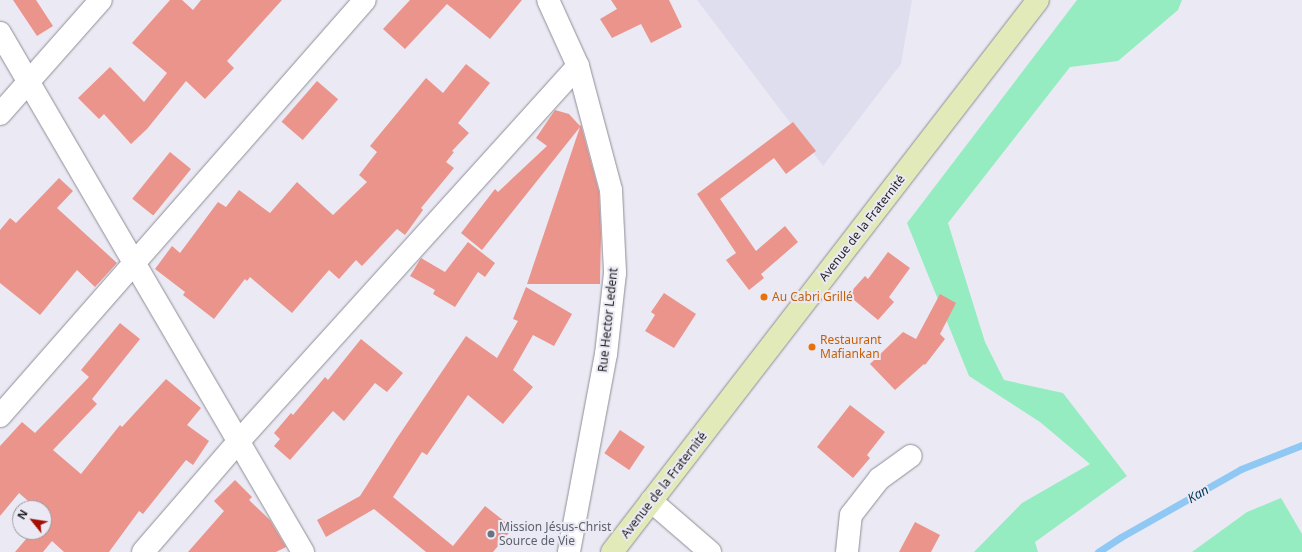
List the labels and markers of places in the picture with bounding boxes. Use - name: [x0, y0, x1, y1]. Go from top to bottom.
- place label: Au Cabri Grillé: [772, 290, 853, 304]
- marker: Au Cabri Grillé: [759, 292, 769, 302]
- place label: Restaurant Mafiankan: [820, 333, 882, 361]
- marker: Restaurant Mafiankan: [807, 342, 817, 352]
- place label: Mission Jésus-Christ Source de Vie: [499, 520, 611, 548]
- marker: Mission Jésus-Christ Source de Vie: [486, 529, 496, 539]

